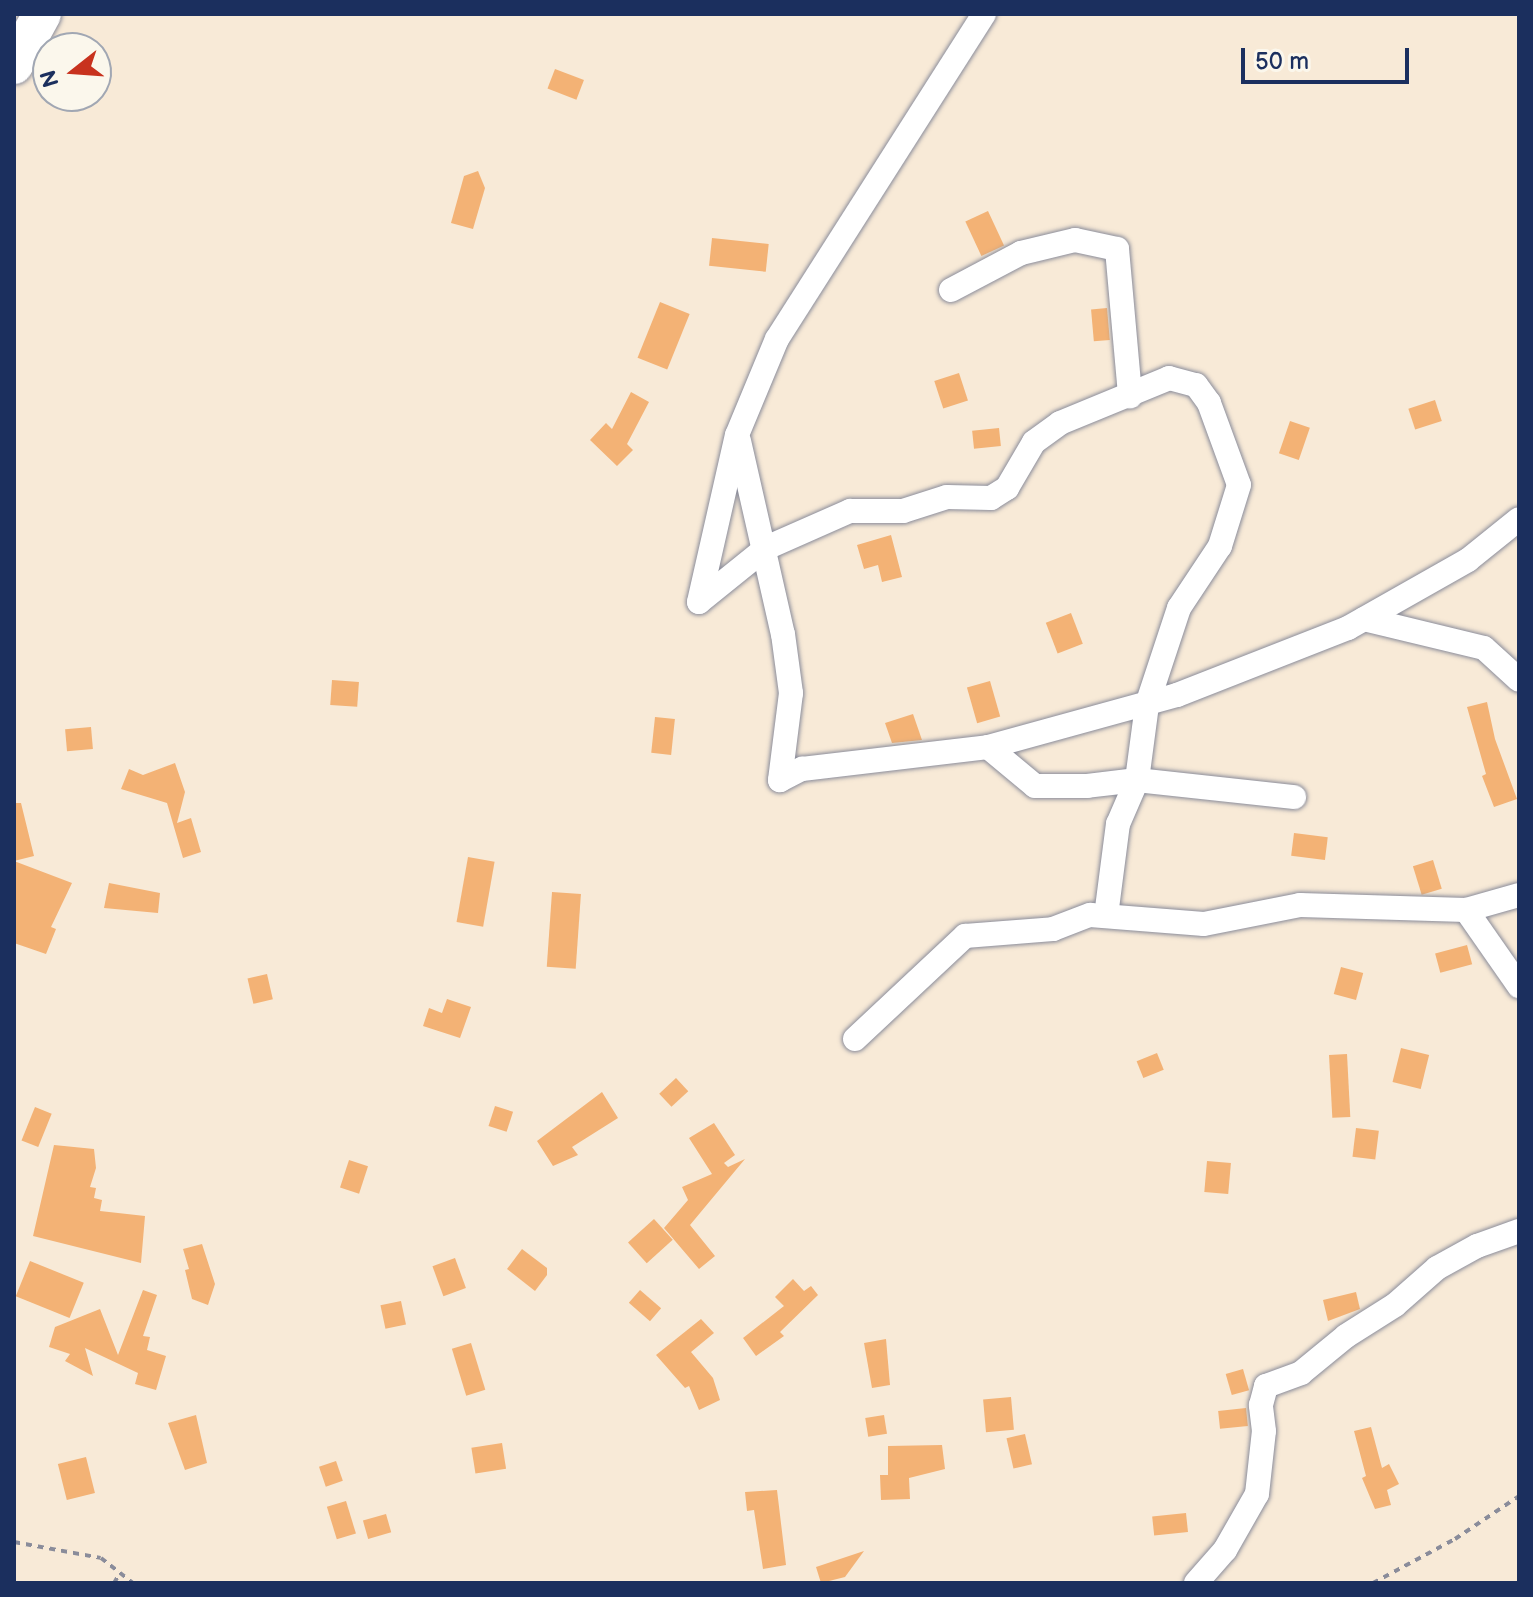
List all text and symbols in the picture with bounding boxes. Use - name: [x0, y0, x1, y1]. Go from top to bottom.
- north arrow: [32, 32, 112, 112]
- scale bar: [1245, 32, 1413, 82]
- text: 50 m: [1255, 47, 1309, 76]
- text: N: [35, 67, 66, 90]

